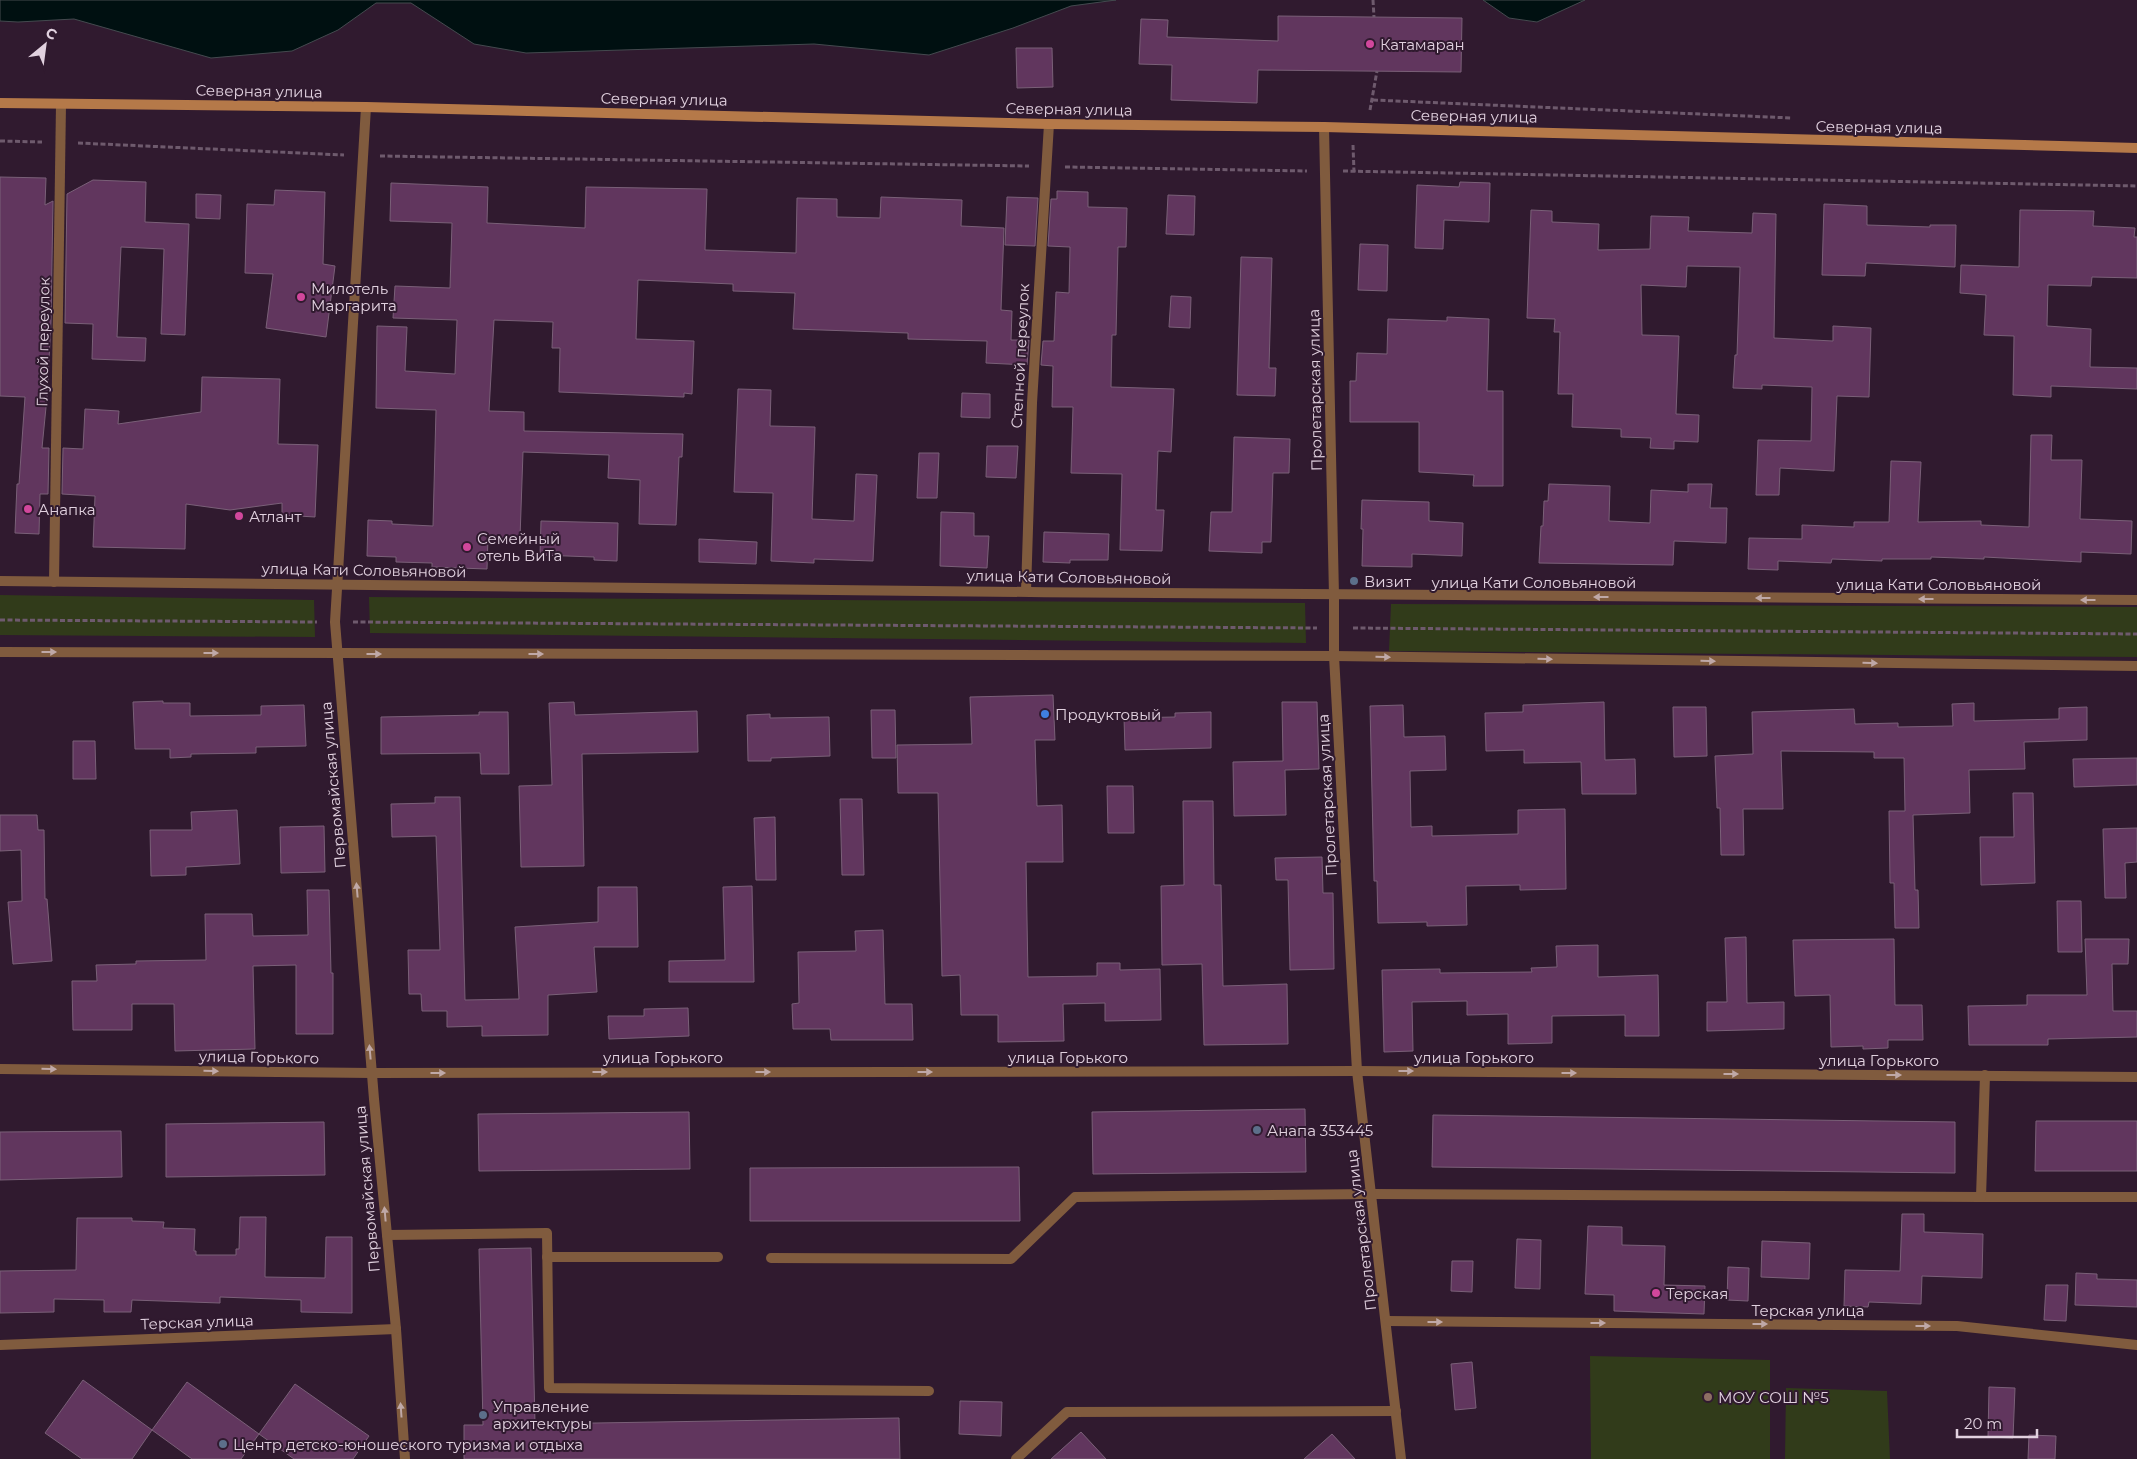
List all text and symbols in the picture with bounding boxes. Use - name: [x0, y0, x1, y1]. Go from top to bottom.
- north arrow: [20, 20, 70, 70]
- text: С: [42, 23, 60, 44]
- place label: Катамаран: [1380, 35, 1465, 54]
- marker: Катамаран: [1364, 38, 1376, 50]
- street label: Северная улица: [195, 80, 323, 102]
- street label: Северная улица: [600, 88, 728, 110]
- street label: Северная улица: [1005, 98, 1133, 120]
- street label: Северная улица: [1410, 105, 1538, 127]
- street label: Северная улица: [1815, 116, 1943, 138]
- street label: Глухой переулок: [32, 277, 54, 407]
- place label: Милотель Маргарита: [311, 279, 397, 315]
- street label: Степной переулок: [1007, 283, 1033, 429]
- marker: Милотель Маргарита: [295, 291, 307, 303]
- street label: Пролетарская улица: [1304, 309, 1326, 471]
- place label: Анапка: [38, 500, 95, 519]
- marker: Анапка: [22, 503, 34, 515]
- place label: Атлант: [249, 507, 302, 526]
- marker: Атлант: [233, 510, 245, 522]
- place label: Семейный отель ВиТа: [477, 529, 562, 565]
- marker: Семейный отель ВиТа: [461, 541, 473, 553]
- street label: улица Кати Соловьяновой: [260, 559, 467, 581]
- street label: улица Кати Соловьяновой: [965, 566, 1172, 588]
- place label: Визит: [1364, 572, 1412, 591]
- street label: улица Кати Соловьяновой: [1431, 573, 1636, 592]
- marker: Визит: [1348, 575, 1360, 587]
- street label: улица Кати Соловьяновой: [1836, 575, 2041, 594]
- one-way arrow: [1593, 593, 1609, 601]
- one-way arrow: [1755, 594, 1771, 602]
- one-way arrow: [1918, 595, 1934, 603]
- one-way arrow: [2080, 596, 2096, 604]
- one-way arrow: [41, 648, 57, 656]
- one-way arrow: [203, 649, 219, 657]
- one-way arrow: [366, 650, 382, 658]
- one-way arrow: [528, 650, 544, 658]
- one-way arrow: [1375, 653, 1391, 661]
- one-way arrow: [1537, 655, 1553, 663]
- one-way arrow: [1700, 657, 1716, 665]
- one-way arrow: [1862, 659, 1878, 667]
- street label: Первомайская улица: [316, 701, 350, 869]
- place label: Продуктовый: [1055, 705, 1161, 724]
- marker: Продуктовый: [1039, 708, 1051, 720]
- street label: Пролетарская улица: [1313, 713, 1341, 877]
- one-way arrow: [352, 882, 360, 898]
- one-way arrow: [366, 1044, 374, 1060]
- street label: улица Горького: [198, 1046, 319, 1068]
- street label: улица Горького: [602, 1048, 723, 1067]
- street label: улица Горького: [1007, 1048, 1128, 1067]
- street label: улица Горького: [1413, 1048, 1534, 1067]
- street label: улица Горького: [1818, 1051, 1939, 1070]
- one-way arrow: [41, 1065, 57, 1073]
- one-way arrow: [203, 1067, 219, 1075]
- one-way arrow: [1398, 1067, 1414, 1075]
- one-way arrow: [430, 1068, 446, 1076]
- one-way arrow: [593, 1068, 609, 1076]
- one-way arrow: [755, 1068, 771, 1076]
- one-way arrow: [918, 1068, 934, 1076]
- one-way arrow: [1561, 1069, 1577, 1077]
- one-way arrow: [1723, 1070, 1739, 1078]
- one-way arrow: [1886, 1071, 1902, 1079]
- street label: Первомайская улица: [350, 1105, 384, 1273]
- place label: Анапа 353445: [1267, 1121, 1373, 1140]
- marker: Анапа 353445: [1251, 1124, 1263, 1136]
- street label: Пролетарская улица: [1342, 1148, 1380, 1312]
- one-way arrow: [380, 1205, 388, 1221]
- place label: Терская: [1666, 1284, 1728, 1303]
- marker: Терская: [1650, 1287, 1662, 1299]
- street label: Терская улица: [1751, 1301, 1865, 1320]
- street label: Терская улица: [140, 1311, 254, 1333]
- one-way arrow: [1428, 1318, 1444, 1326]
- one-way arrow: [1590, 1319, 1606, 1327]
- one-way arrow: [1753, 1320, 1769, 1328]
- one-way arrow: [1915, 1322, 1931, 1330]
- place label: МОУ СОШ №5: [1718, 1388, 1829, 1407]
- marker: МОУ СОШ №5: [1702, 1391, 1714, 1403]
- place label: Управление архитектуры: [493, 1397, 592, 1433]
- one-way arrow: [397, 1402, 405, 1418]
- scale bar: [1957, 1406, 2037, 1438]
- marker: Управление архитектуры: [477, 1409, 489, 1421]
- text: 20 m: [1964, 1414, 2002, 1433]
- place label: Центр детско-юношеского туризма и отдыха: [233, 1435, 583, 1454]
- marker: Центр детско-юношеского туризма и отдыха: [217, 1438, 229, 1450]

